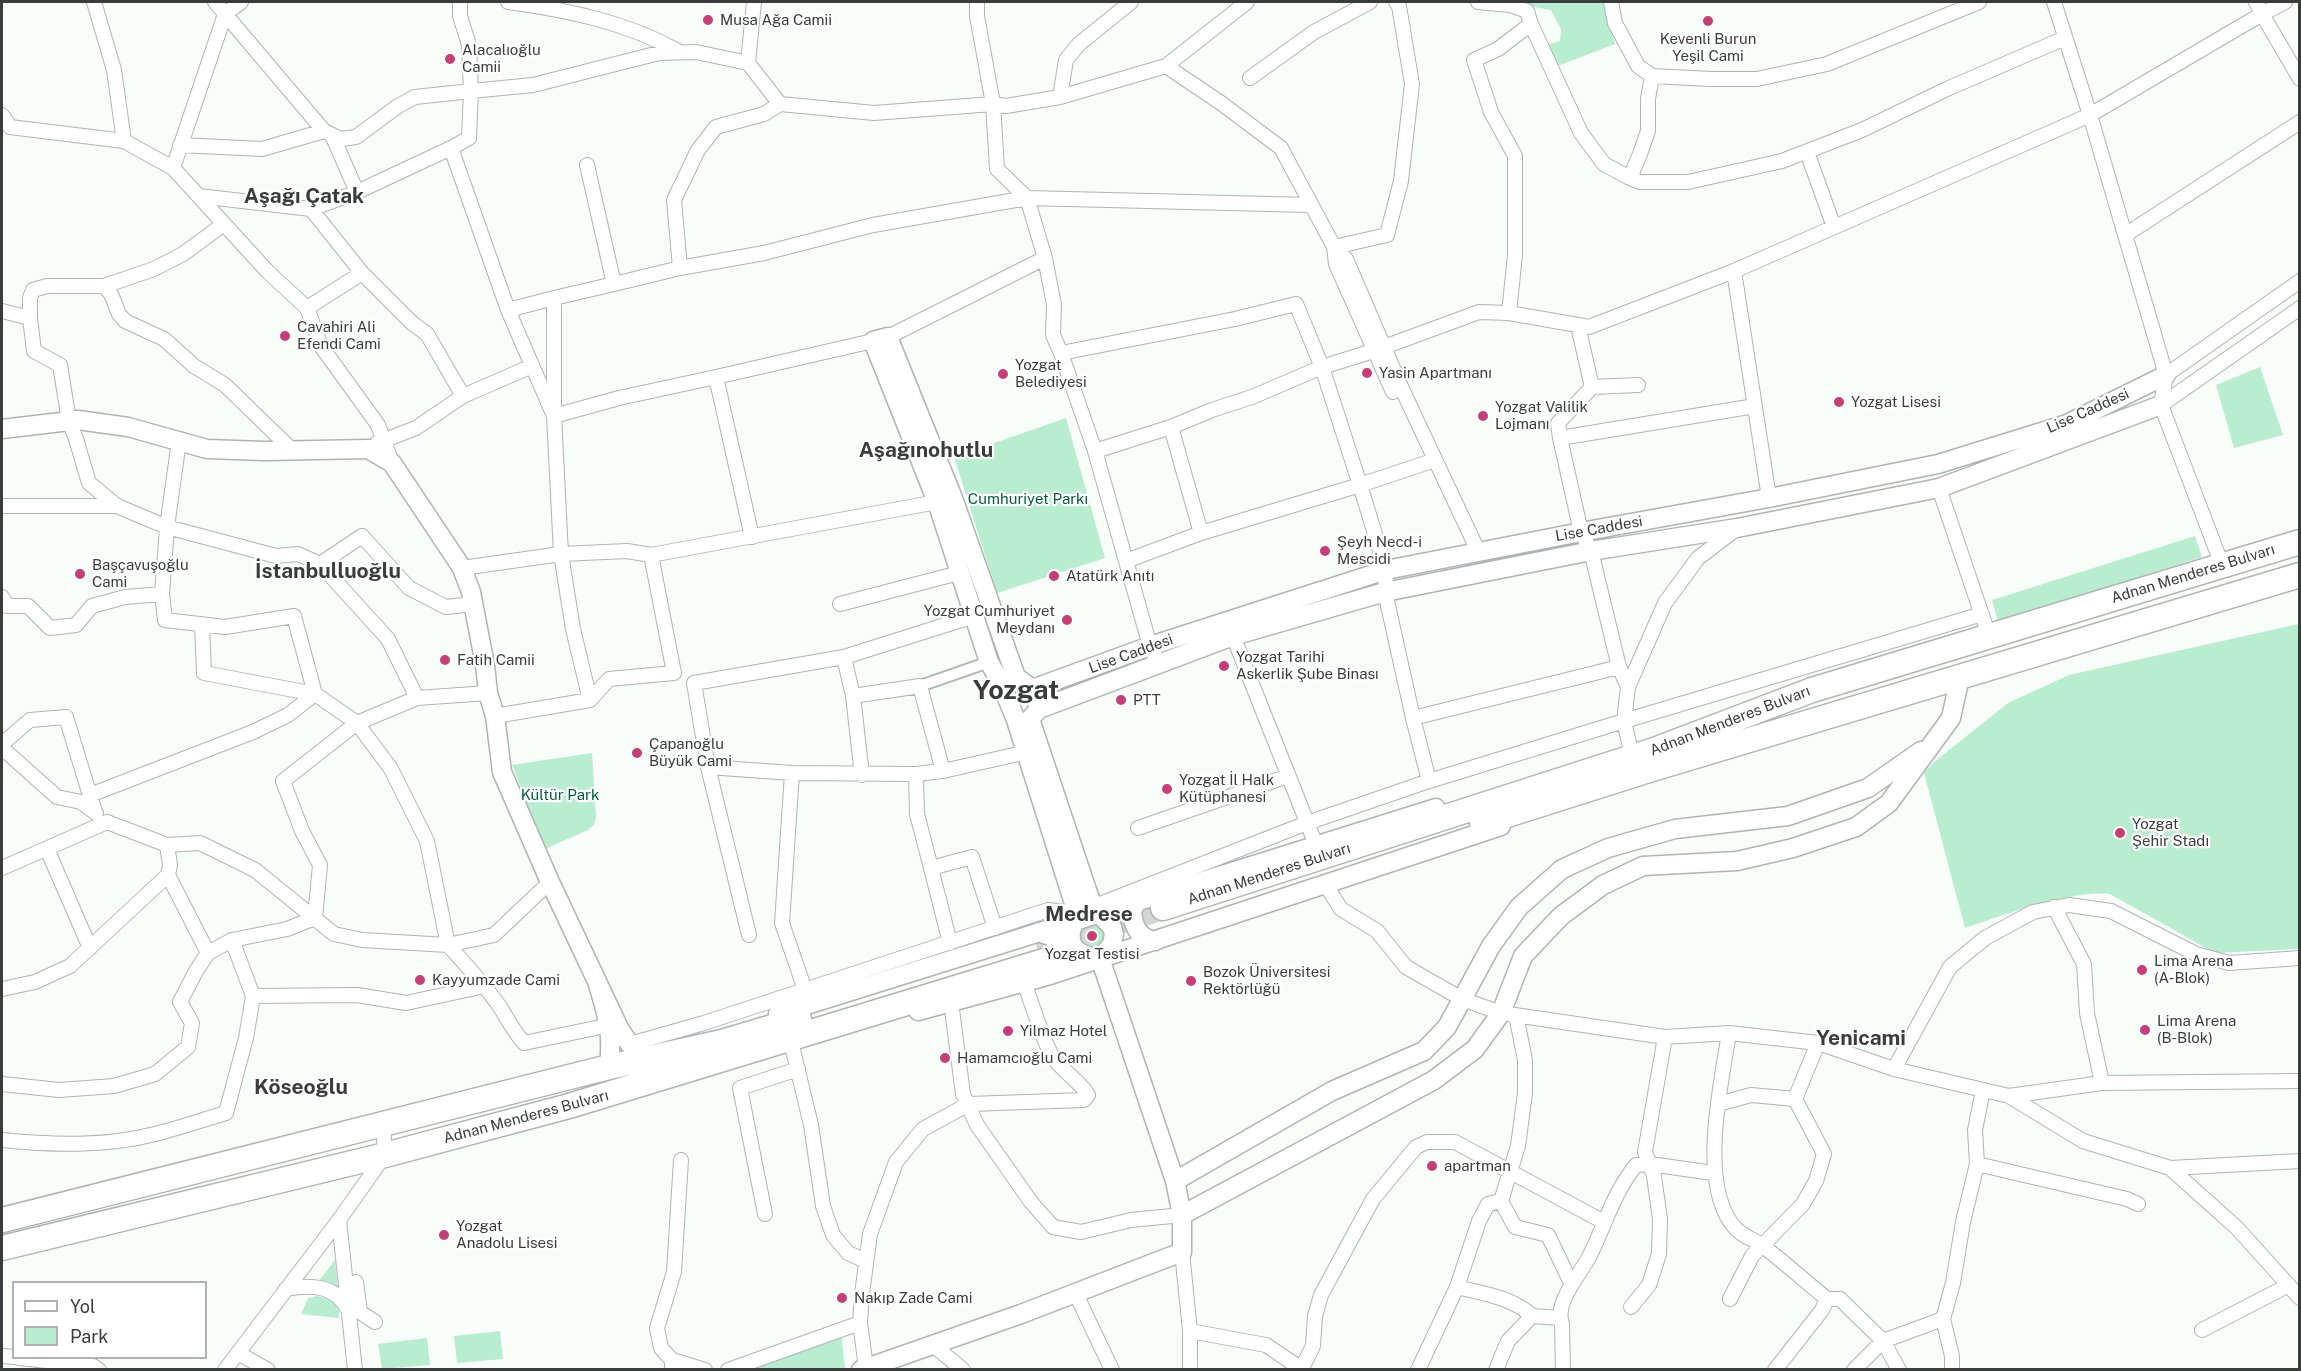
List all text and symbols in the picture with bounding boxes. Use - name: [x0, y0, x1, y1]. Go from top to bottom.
- place label: Musa Ağa Camii: [720, 11, 832, 29]
- marker: Musa Ağa Camii: [701, 13, 715, 27]
- marker: Kevenli Burun Yeşil Cami: [1701, 14, 1715, 28]
- place label: Kevenli Burun Yeşil Cami: [1660, 30, 1756, 65]
- place label: Alacalıoğlu Camii: [462, 41, 541, 76]
- marker: Alacalıoğlu Camii: [443, 52, 457, 66]
- district label: Aşağı Çatak: [244, 184, 364, 210]
- place label: Cavahiri Ali Efendi Cami: [297, 318, 381, 353]
- marker: Cavahiri Ali Efendi Cami: [278, 329, 292, 343]
- place label: Yozgat Belediyesi: [1015, 356, 1087, 391]
- place label: Yasin Apartmanı: [1379, 364, 1492, 382]
- marker: Yasin Apartmanı: [1360, 366, 1374, 380]
- marker: Yozgat Belediyesi: [996, 367, 1010, 381]
- street label: Lise Caddesi: [2044, 385, 2132, 437]
- place label: Yozgat Lisesi: [1851, 393, 1941, 411]
- marker: Yozgat Lisesi: [1832, 395, 1846, 409]
- place label: Yozgat Valilik Lojmanı: [1495, 398, 1588, 433]
- marker: Yozgat Valilik Lojmanı: [1476, 409, 1490, 423]
- district label: Aşağınohutlu: [859, 438, 993, 464]
- park label: Cumhuriyet Parkı: [968, 490, 1088, 508]
- street label: Lise Caddesi: [1554, 512, 1644, 546]
- place label: Şeyh Necd-i Mescidi: [1337, 533, 1422, 568]
- street label: Adnan Menderes Bulvarı: [2109, 541, 2277, 607]
- marker: Şeyh Necd-i Mescidi: [1318, 544, 1332, 558]
- place label: Başçavuşoğlu Cami: [92, 556, 189, 591]
- district label: İstanbulluoğlu: [255, 559, 401, 585]
- marker: Başçavuşoğlu Cami: [73, 567, 87, 581]
- place label: Atatürk Anıtı: [1066, 567, 1154, 585]
- marker: Atatürk Anıtı: [1047, 569, 1061, 583]
- place label: Yozgat Cumhuriyet Meydanı: [924, 602, 1055, 637]
- marker: Yozgat Cumhuriyet Meydanı: [1060, 613, 1074, 627]
- street label: Lise Caddesi: [1086, 630, 1176, 678]
- place label: Yozgat Tarihi Askerlik Şube Binası: [1236, 648, 1379, 683]
- place label: Fatih Camii: [457, 651, 535, 669]
- marker: Fatih Camii: [438, 653, 452, 667]
- marker: Yozgat Tarihi Askerlik Şube Binası: [1217, 659, 1231, 673]
- district label: Yozgat: [973, 675, 1059, 707]
- street label: Adnan Menderes Bulvarı: [1647, 682, 1813, 760]
- place label: PTT: [1133, 691, 1161, 709]
- marker: PTT: [1114, 693, 1128, 707]
- place label: Çapanoğlu Büyük Cami: [649, 735, 732, 770]
- marker: Çapanoğlu Büyük Cami: [630, 746, 644, 760]
- place label: Yozgat İl Halk Kütüphanesi: [1179, 771, 1274, 806]
- marker: Yozgat İl Halk Kütüphanesi: [1160, 782, 1174, 796]
- park label: Kültür Park: [521, 786, 599, 804]
- place label: Yozgat Şehir Stadı: [2132, 815, 2209, 850]
- marker: Yozgat Şehir Stadı: [2113, 826, 2127, 840]
- street label: Adnan Menderes Bulvarı: [1185, 839, 1353, 909]
- district label: Medrese: [1045, 902, 1133, 928]
- marker: Yozgat Testisi: [1085, 929, 1099, 943]
- place label: Yozgat Testisi: [1045, 945, 1139, 963]
- place label: Lima Arena (A-Blok): [2154, 952, 2233, 987]
- place label: Bozok Üniversitesi Rektörlüğü: [1203, 963, 1330, 998]
- marker: Lima Arena (A-Blok): [2135, 963, 2149, 977]
- place label: Kayyumzade Cami: [432, 971, 560, 989]
- marker: Kayyumzade Cami: [413, 973, 427, 987]
- marker: Bozok Üniversitesi Rektörlüğü: [1184, 974, 1198, 988]
- place label: Lima Arena (B-Blok): [2157, 1012, 2236, 1047]
- place label: Yilmaz Hotel: [1020, 1022, 1107, 1040]
- marker: Lima Arena (B-Blok): [2138, 1023, 2152, 1037]
- marker: Yilmaz Hotel: [1001, 1024, 1015, 1038]
- district label: Yenicami: [1816, 1026, 1906, 1052]
- place label: Hamamcıoğlu Cami: [957, 1049, 1092, 1067]
- marker: Hamamcıoğlu Cami: [938, 1051, 952, 1065]
- district label: Köseoğlu: [254, 1075, 348, 1101]
- street label: Adnan Menderes Bulvarı: [441, 1086, 611, 1148]
- place label: apartman: [1444, 1157, 1511, 1175]
- marker: apartman: [1425, 1159, 1439, 1173]
- place label: Yozgat Anadolu Lisesi: [456, 1217, 557, 1252]
- marker: Yozgat Anadolu Lisesi: [437, 1228, 451, 1242]
- legend: [12, 1281, 207, 1359]
- place label: Nakıp Zade Cami: [854, 1289, 973, 1307]
- marker: Nakıp Zade Cami: [835, 1291, 849, 1305]
- text: Yol: [70, 1296, 95, 1317]
- text: Park: [70, 1326, 108, 1347]

